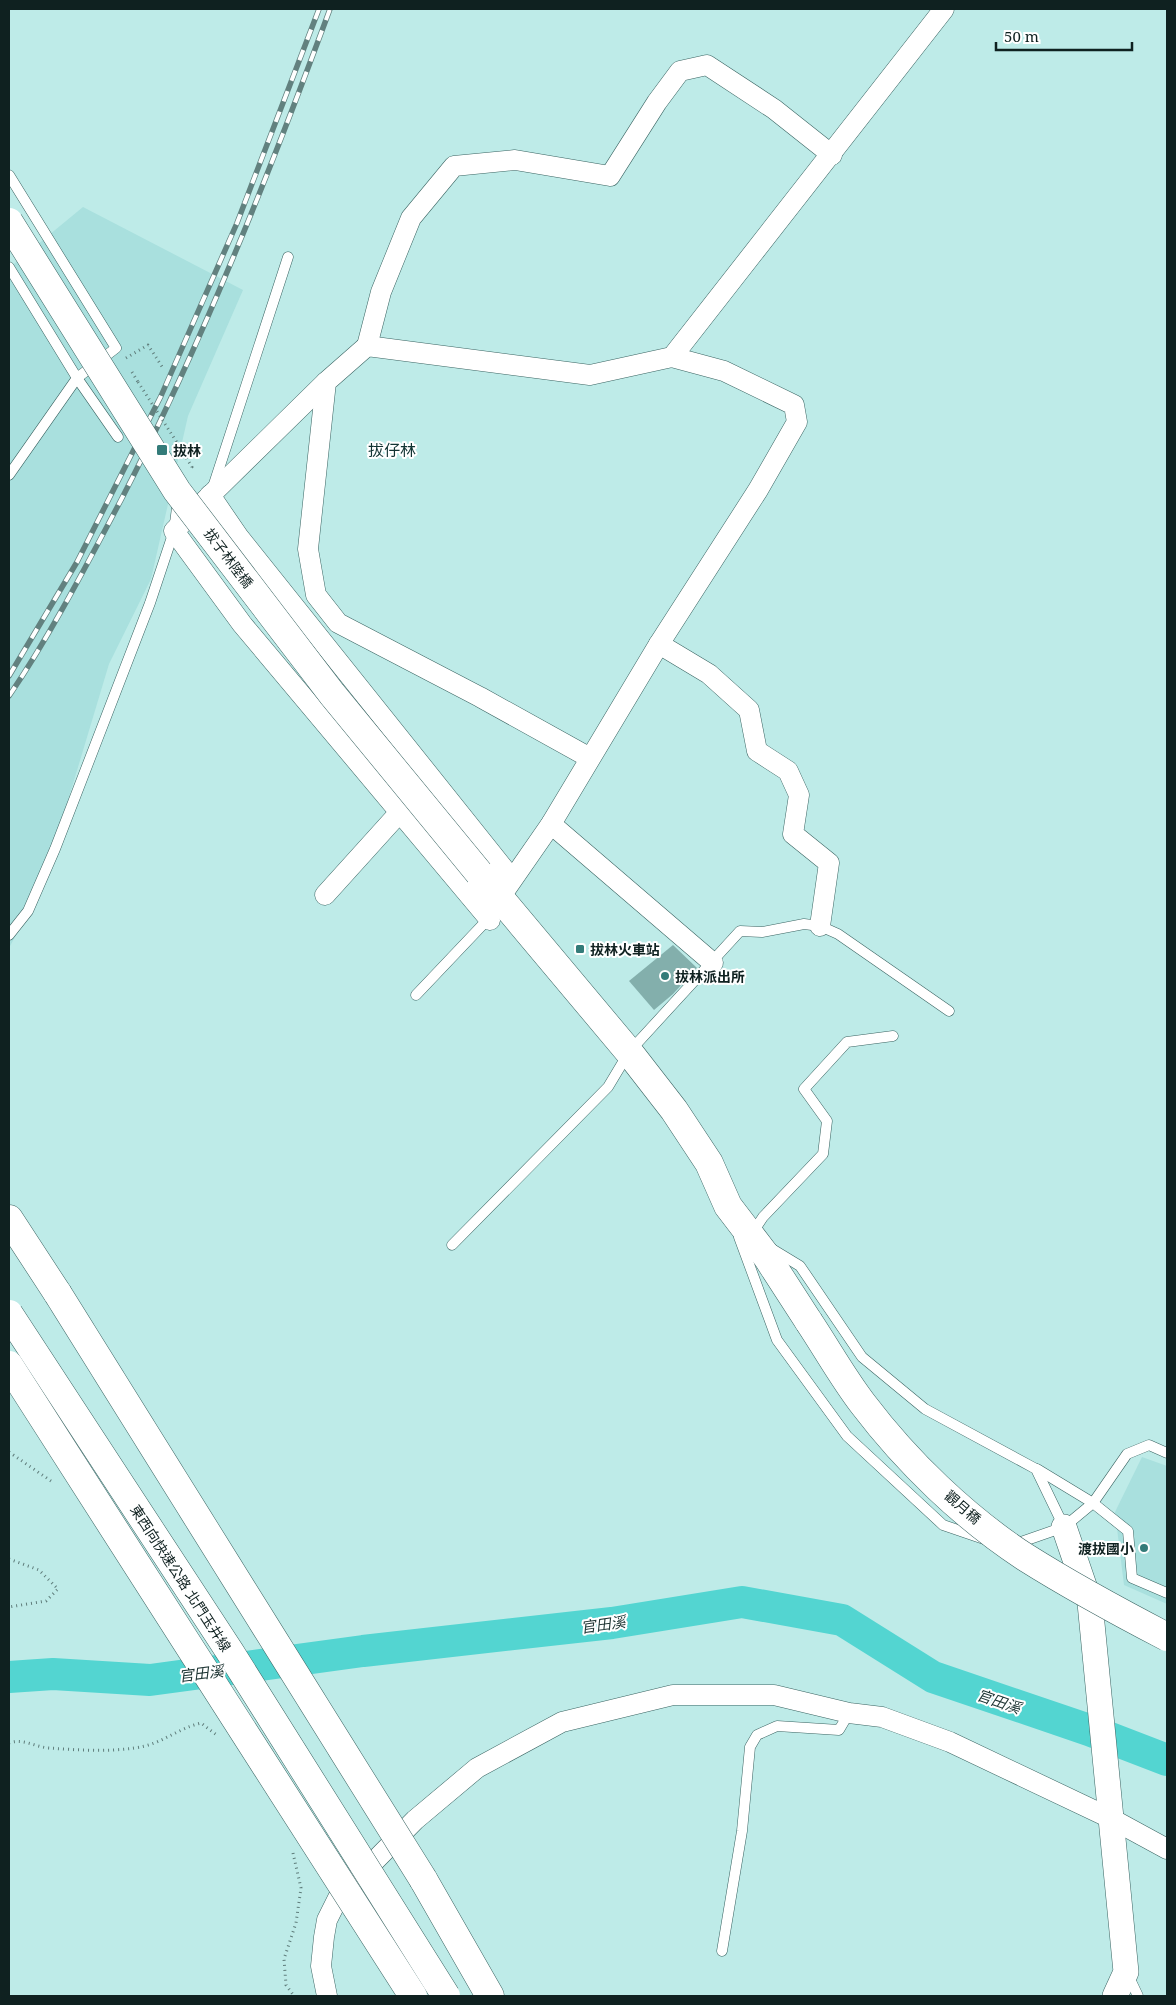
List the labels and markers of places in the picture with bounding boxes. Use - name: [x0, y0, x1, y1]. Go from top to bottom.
- place label: 拔林: [173, 441, 201, 460]
- marker: 拔林: [155, 443, 169, 457]
- place label: 拔林火車站: [590, 940, 660, 959]
- marker: 拔林火車站: [574, 943, 586, 955]
- place label: 拔林派出所: [675, 967, 745, 986]
- marker: 拔林派出所: [659, 970, 671, 982]
- place label: 渡拔國小: [1078, 1539, 1134, 1558]
- marker: 渡拔國小: [1138, 1542, 1150, 1554]

